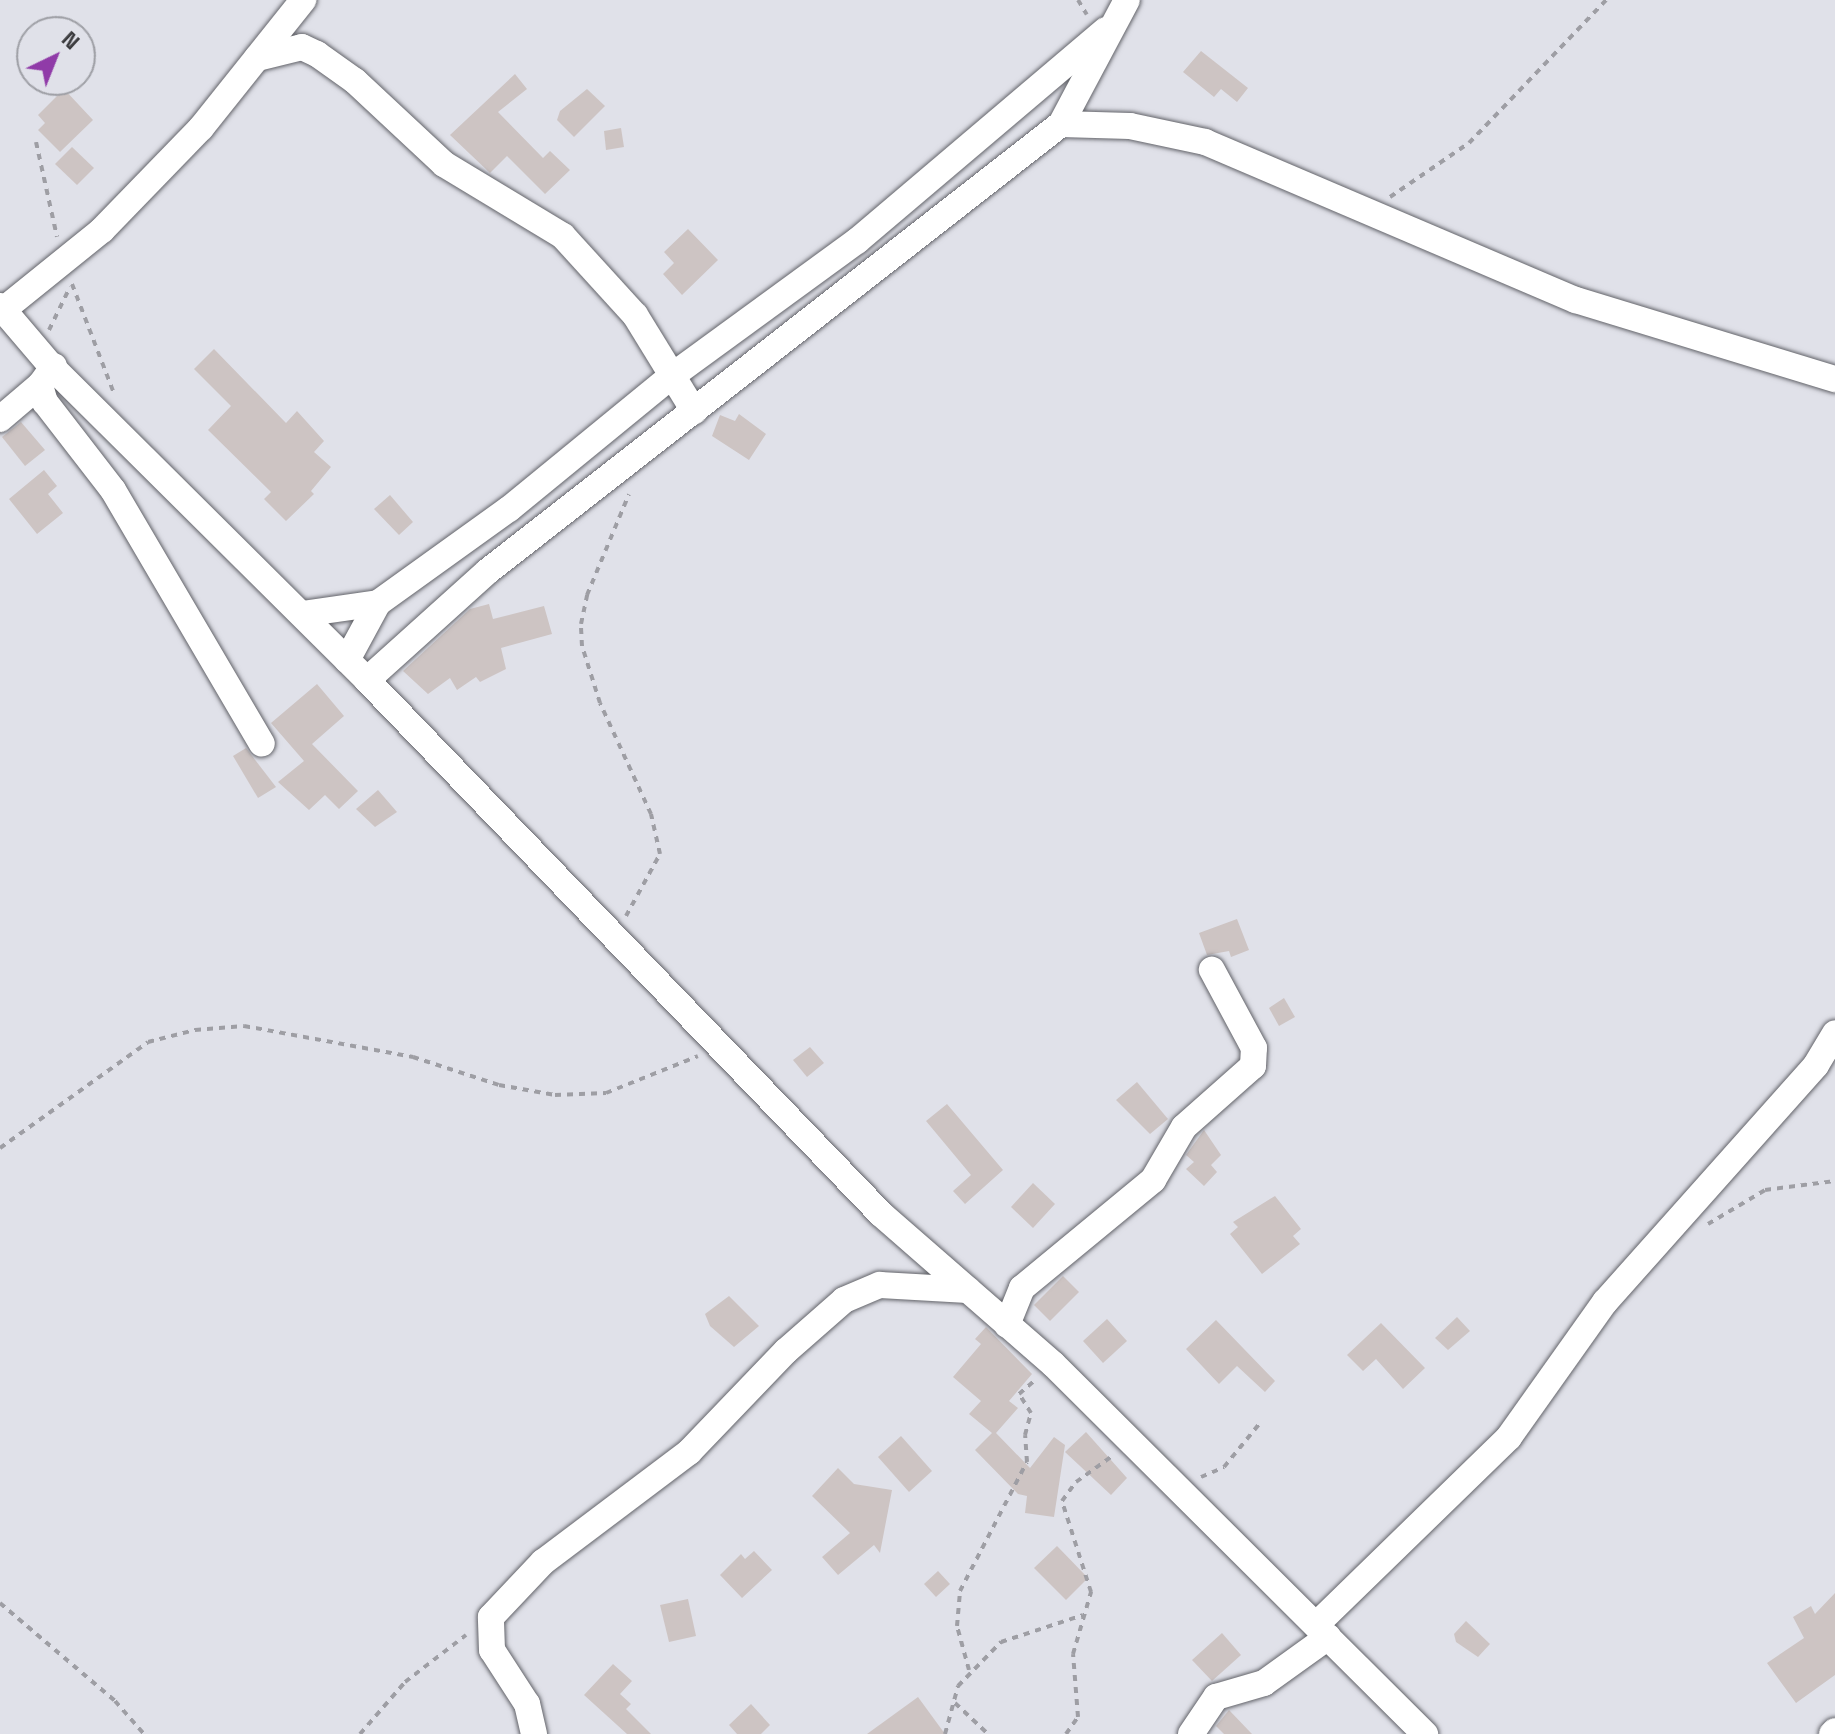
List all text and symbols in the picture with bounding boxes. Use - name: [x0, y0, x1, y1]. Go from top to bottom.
- north arrow: [16, 16, 96, 96]
- text: N: [56, 25, 86, 55]

